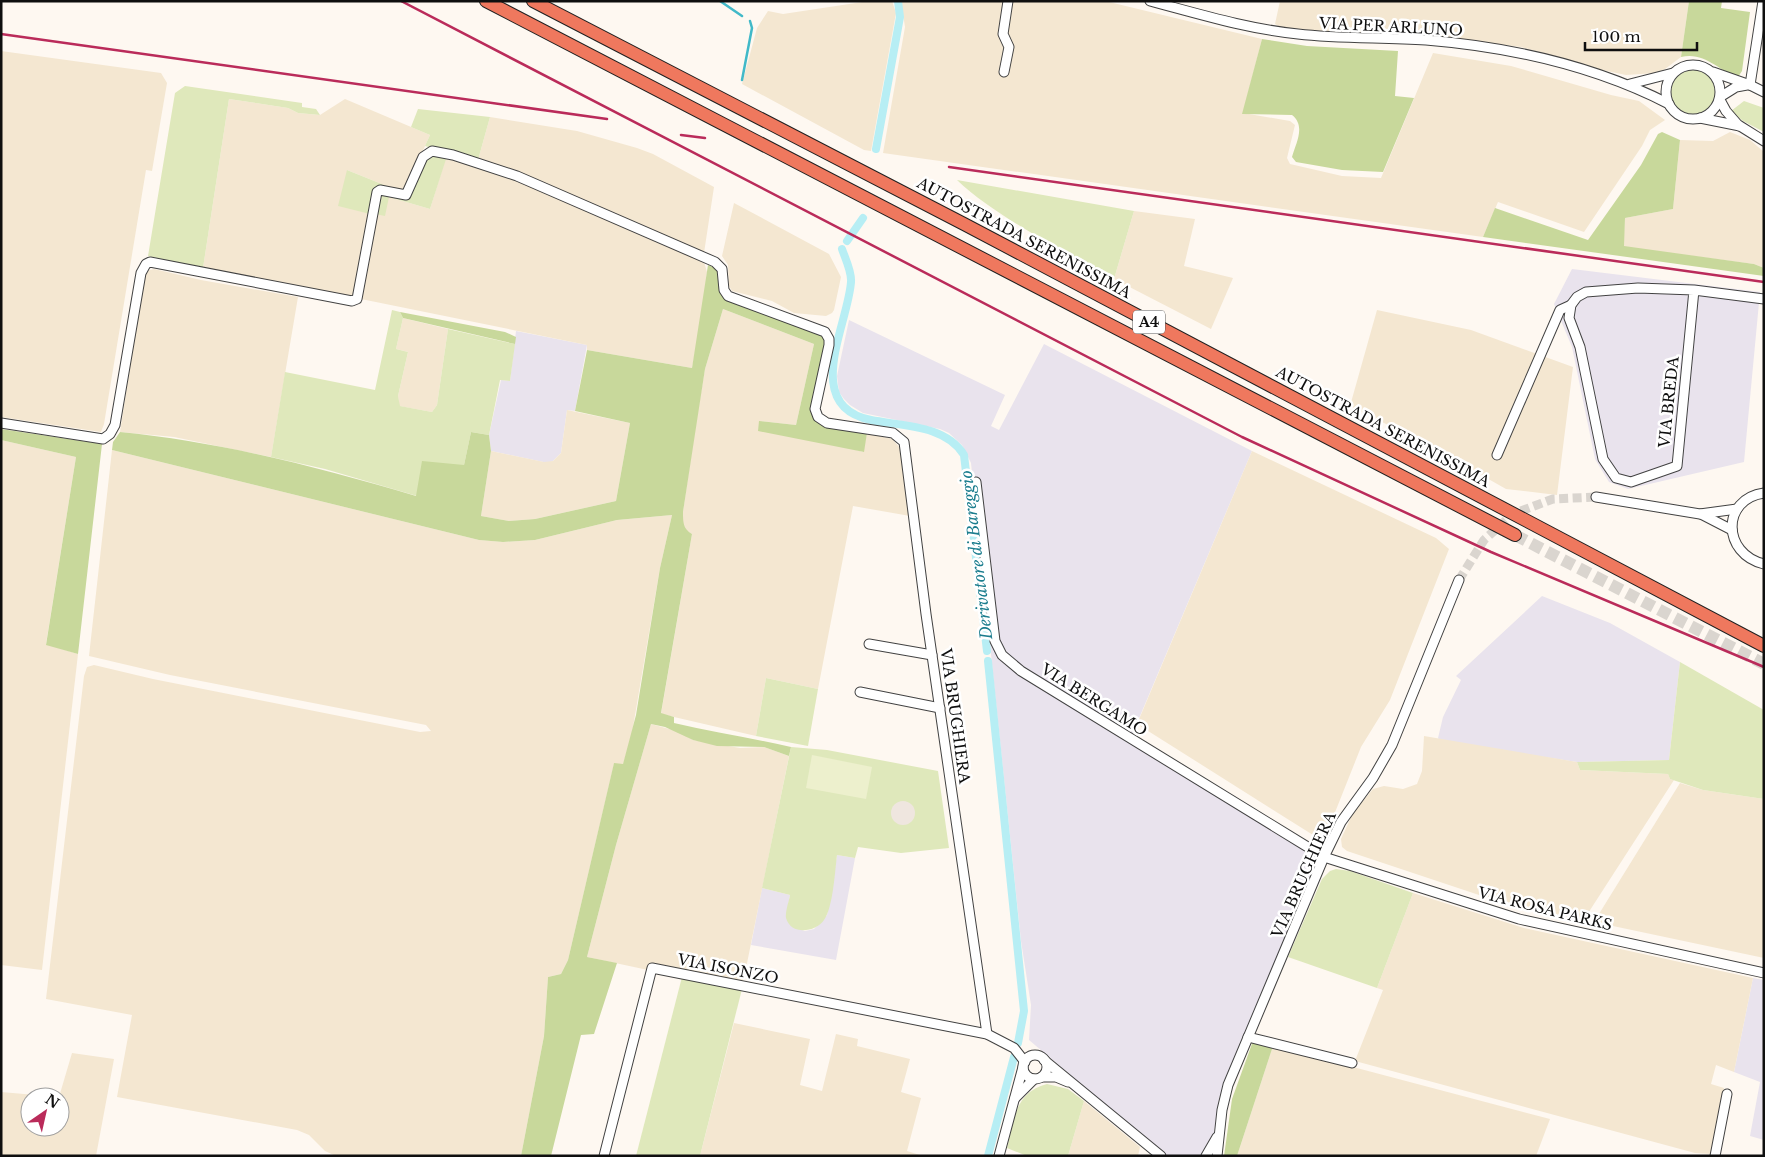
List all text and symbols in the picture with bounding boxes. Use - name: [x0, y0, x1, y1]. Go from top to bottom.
- street label: VIA PER ARLUNO: [1318, 13, 1463, 40]
- scale bar: [1585, 20, 1698, 52]
- text: 100 m: [1592, 27, 1641, 46]
- street label: AUTOSTRADA SERENISSIMA: [913, 172, 1135, 302]
- road number: A4: [1133, 311, 1165, 334]
- street label: VIA BREDA: [1654, 355, 1683, 450]
- street label: AUTOSTRADA SERENISSIMA: [1272, 361, 1494, 491]
- water label: Derivatore di Bareggio: [956, 469, 996, 642]
- street label: VIA BRUGHIERA: [936, 646, 974, 785]
- street label: VIA BERGAMO: [1037, 659, 1151, 740]
- street label: VIA BRUGHIERA: [1267, 808, 1340, 942]
- street label: VIA ROSA PARKS: [1475, 882, 1614, 934]
- street label: VIA ISONZO: [675, 949, 780, 988]
- north arrow: [20, 1087, 70, 1137]
- text: N: [42, 1090, 63, 1112]

